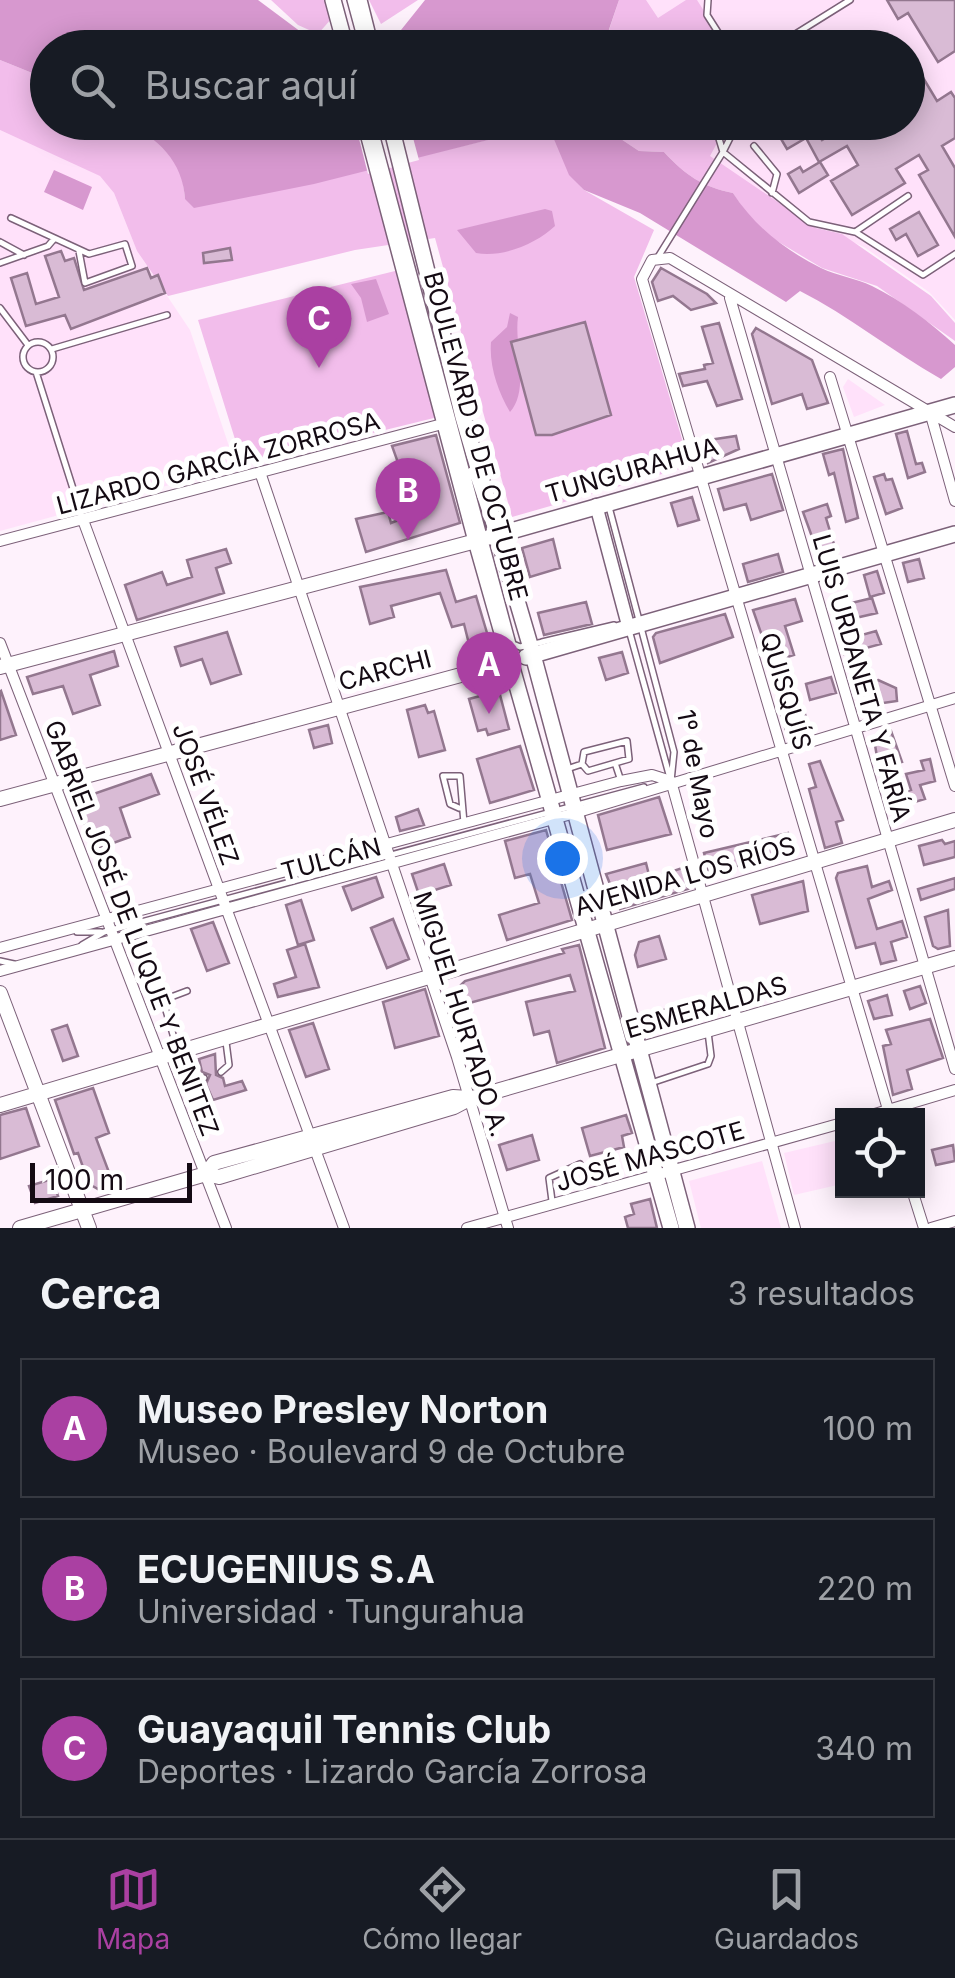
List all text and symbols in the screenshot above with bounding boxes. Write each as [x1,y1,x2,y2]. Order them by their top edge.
search box [30,30,925,140]
icon: search [65,58,120,113]
text: Buscar aquí [145,62,357,108]
street label: BOULEVARD 9 DE OCTUBRE [418,268,534,604]
pin: C [286,286,352,368]
street label: LIZARDO GARCÍA ZORROSA [53,404,383,521]
street label: TUNGURAHUA [542,431,722,509]
pin: B [376,458,440,540]
street label: LUIS URDANETA Y FARÍA [807,531,918,825]
street label: QUISQUÍS [754,628,819,753]
pin: A [456,632,522,714]
street label: CARCHI [335,643,435,697]
street label: 1º de Mayo [671,707,725,841]
street label: GABRIEL JOSÉ DE LUQUE Y BENITEZ [39,716,226,1140]
street label: JOSÉ VÉLEZ [166,719,246,869]
street label: AVENIDA LOS RÍOS [571,829,799,922]
street label: TULCÁN [278,830,384,887]
your location [537,833,588,884]
street label: MIGUEL HURTADO A. [407,888,515,1140]
street label: ESMERALDAS [622,970,790,1044]
map controls [835,1108,925,1198]
button: locate [835,1108,925,1198]
street label: JOSÉ MASCOTE [552,1114,748,1197]
scale bar [30,1158,192,1202]
text: 100 m [45,1163,124,1197]
text: Cerca [40,1268,162,1319]
text: 3 resultados [728,1274,915,1313]
text: Museo Presley Norton [137,1386,549,1432]
text: A [63,1409,86,1448]
text: 100 m [823,1409,913,1448]
text: Museo · Boulevard 9 de Octubre [137,1432,626,1471]
text: ECUGENIUS S.A [137,1546,435,1592]
text: B [64,1569,85,1608]
text: 220 m [817,1569,913,1608]
text: Universidad · Tungurahua [137,1592,525,1631]
text: Guayaquil Tennis Club [137,1706,551,1752]
text: C [63,1729,86,1768]
text: 340 m [815,1729,913,1768]
text: Deportes · Lizardo García Zorrosa [137,1752,648,1791]
tab: Mapa [96,1862,170,1956]
tab: Cómo llegar [362,1862,522,1956]
tab: Guardados [714,1862,859,1956]

